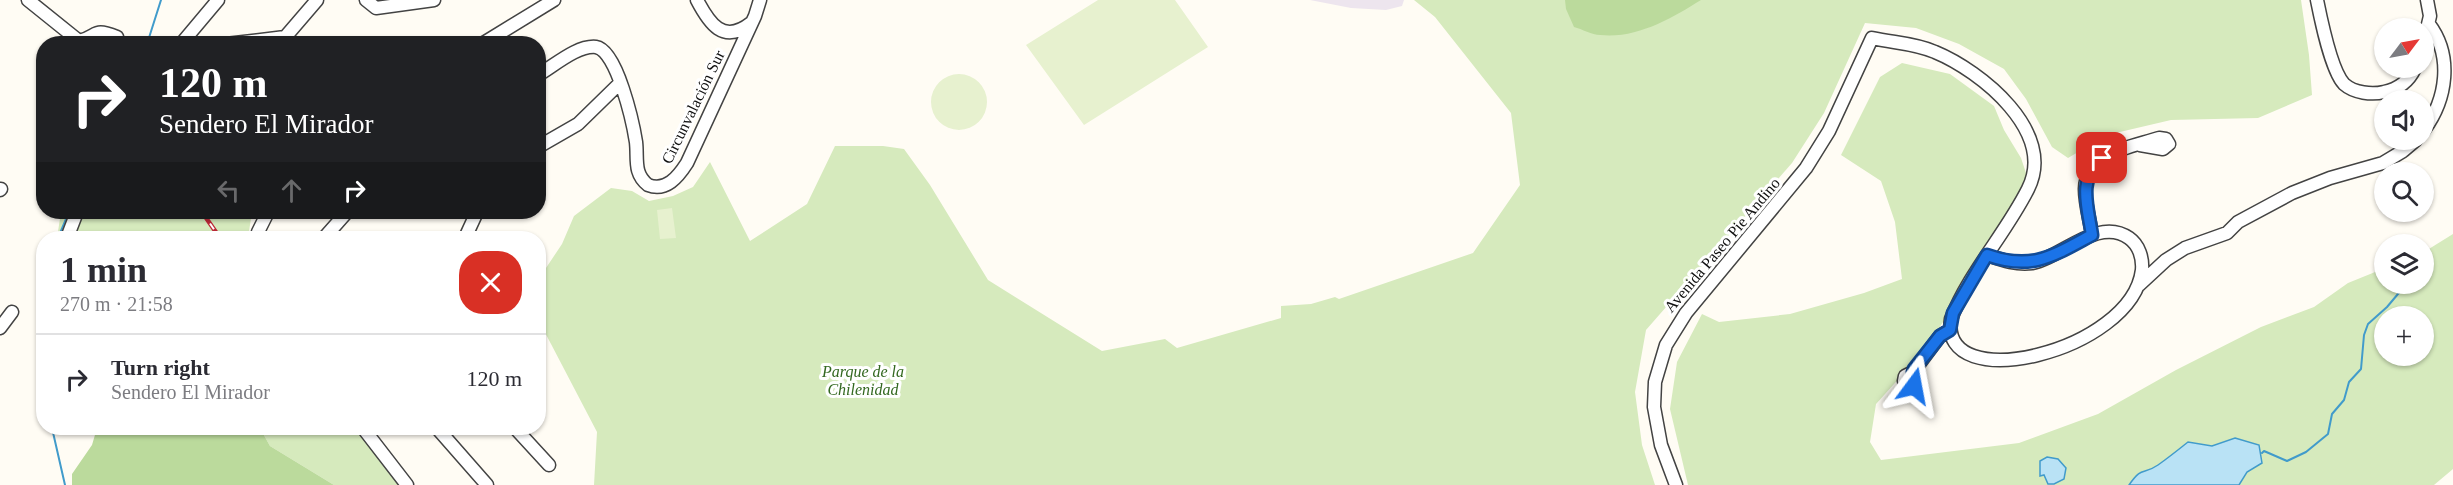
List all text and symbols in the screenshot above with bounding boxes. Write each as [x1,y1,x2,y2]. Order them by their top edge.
north arrow [2374,18,2434,78]
map controls [2374,18,2434,366]
street label: Circunvalación Sur [658,47,728,166]
icon: right [60,60,138,138]
text: 120 m [159,60,268,106]
button: sound [2374,90,2434,150]
text: Sendero El Mirador [159,109,373,139]
pin [2076,132,2127,183]
icon: arrive [2085,141,2118,174]
button: search [2374,162,2434,222]
icon: left [212,174,245,207]
icon: ahead [275,174,308,207]
icon: right [338,174,371,207]
street label: Avenida Paseo Pie Andino [1661,174,1783,316]
button: layers [2374,234,2434,294]
text: 1 min [60,250,147,290]
button: close [459,251,522,314]
text: 270 m · 21:58 [60,293,173,315]
button: + [2374,306,2434,366]
position arrow [1882,354,1946,418]
text: Turn right [111,355,210,380]
icon: right [60,363,93,396]
park label: Parque de la Chilenidad [821,363,904,398]
text: 120 m [466,366,522,391]
text: Sendero El Mirador [111,381,270,403]

